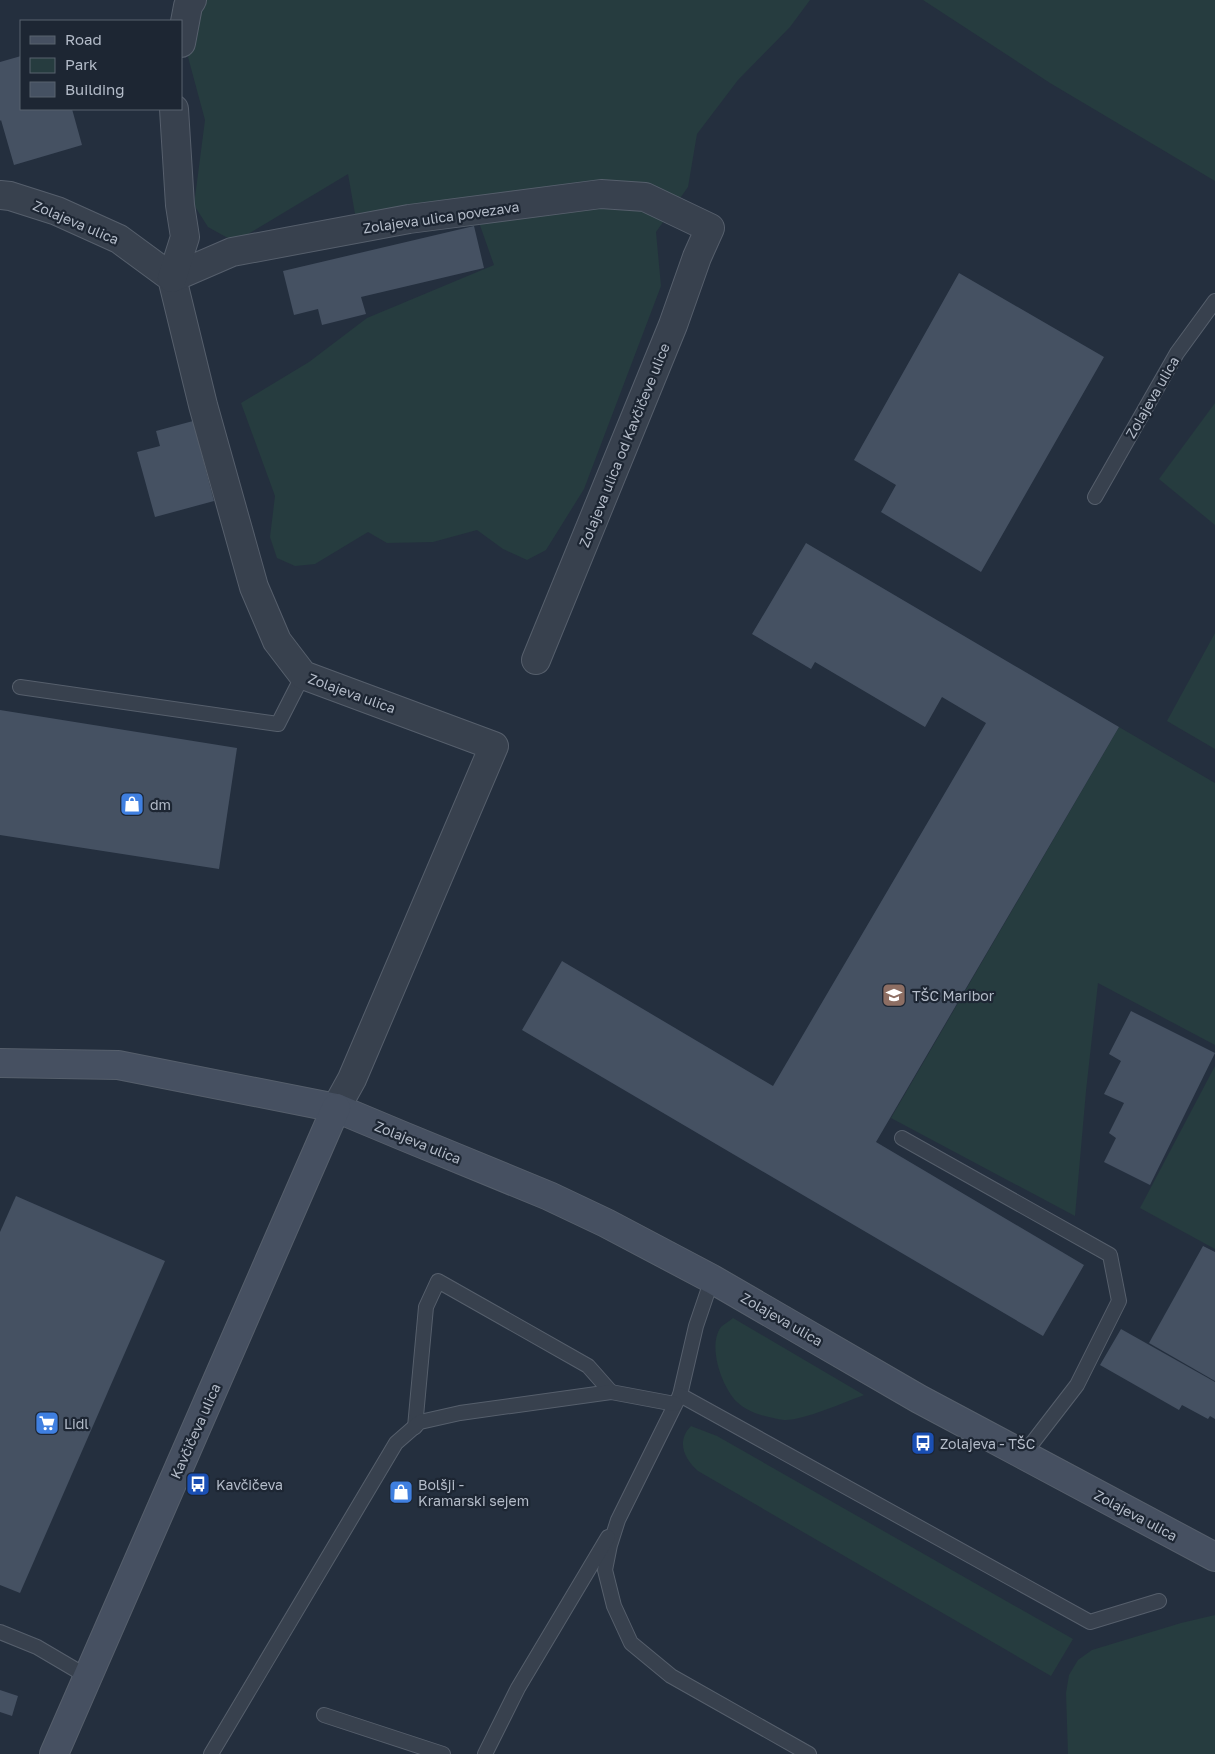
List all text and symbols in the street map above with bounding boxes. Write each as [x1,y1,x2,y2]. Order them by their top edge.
legend [20,20,182,110]
text: Road [65,30,102,48]
text: Park [65,55,98,73]
text: Building [65,80,125,98]
street label: Zolajeva ulica [31,196,121,248]
street label: Zolajeva ulica povezava [362,198,520,236]
street label: Zolajeva ulica od Kavčičeve ulice [575,340,673,550]
street label: Zolajeva ulica [1122,353,1182,441]
street label: Zolajeva ulica [306,669,398,717]
shop icon: dm [119,791,145,817]
place label: dm [150,796,171,813]
school or university icon: TŠC Maribor [881,982,907,1008]
place label: TŠC Maribor [912,987,995,1004]
street label: Zolajeva ulica [372,1117,464,1167]
street label: Zolajeva ulica [738,1289,826,1349]
street label: Kavčičeva ulica [166,1381,224,1481]
supermarket icon: Lidl [34,1410,60,1436]
place label: Lidl [64,1415,89,1432]
bus stop icon: Zolajeva - TŠC [910,1430,936,1456]
place label: Zolajeva - TŠC [940,1435,1035,1452]
bus stop icon: Kavčičeva [185,1471,211,1497]
place label: Kavčičeva [216,1476,283,1493]
place label: Bolšji - Kramarski sejem [418,1476,529,1509]
shop icon: Bolšji - Kramarski sejem [388,1479,414,1505]
street label: Zolajeva ulica [1092,1486,1180,1544]

